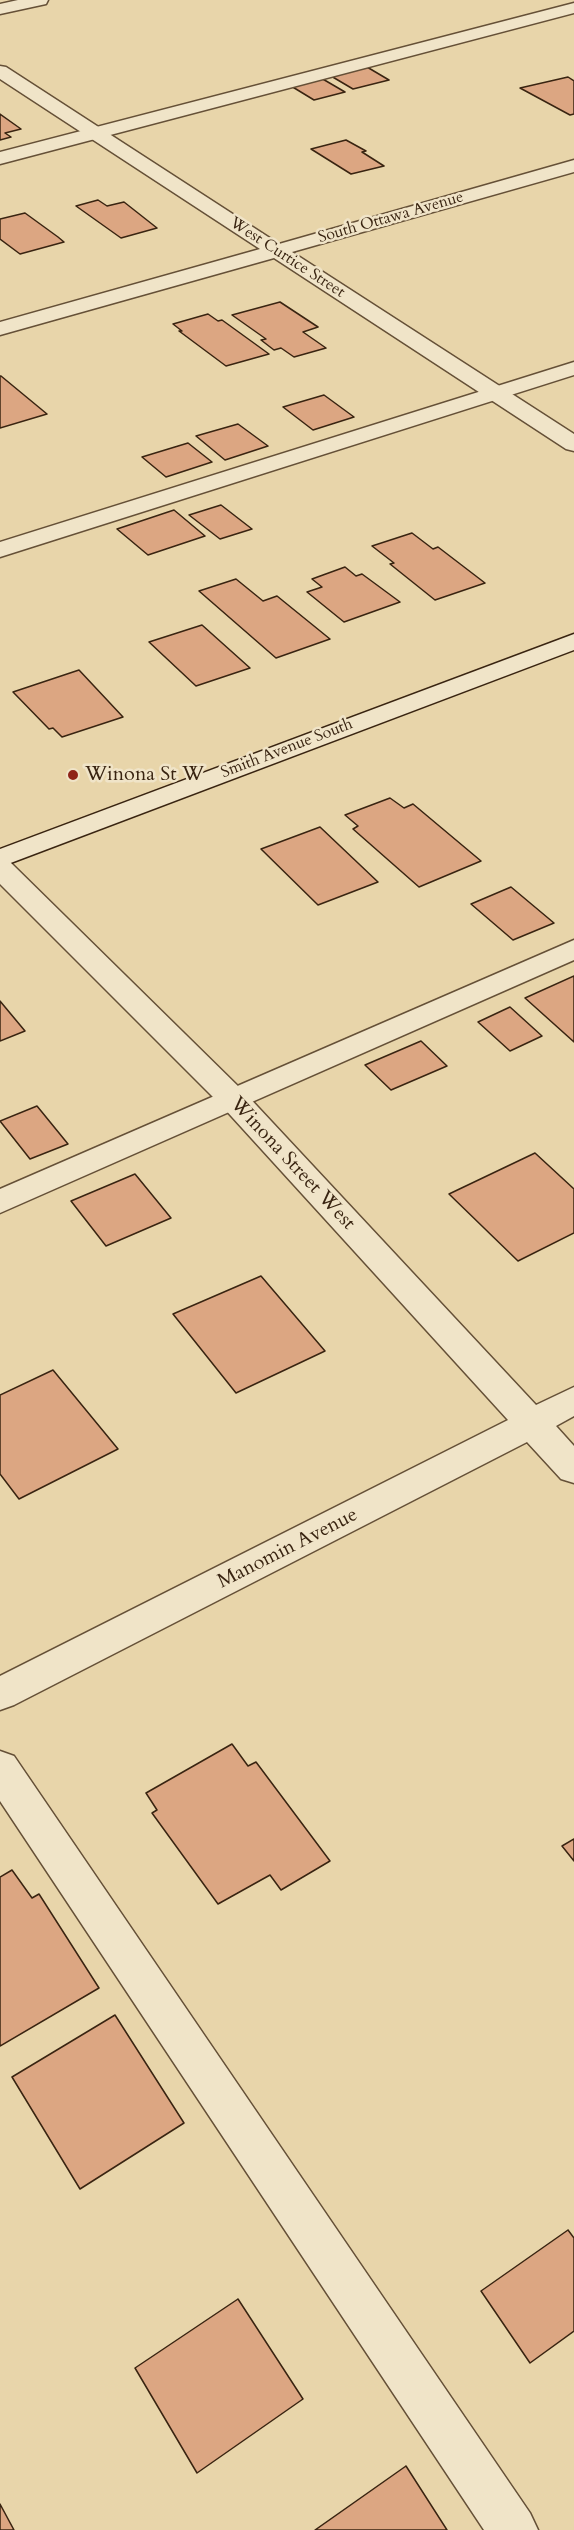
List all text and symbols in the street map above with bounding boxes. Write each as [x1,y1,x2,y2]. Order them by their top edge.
street label: South Ottawa Avenue [316,188,466,248]
street label: West Curtice Street [226,214,348,302]
street label: Smith Avenue South [218,715,356,783]
place label: Winona St W [85,763,204,787]
marker: Winona St W [66,768,80,782]
street label: Winona Street West [224,1093,360,1235]
street label: Manomin Avenue [214,1503,362,1595]

